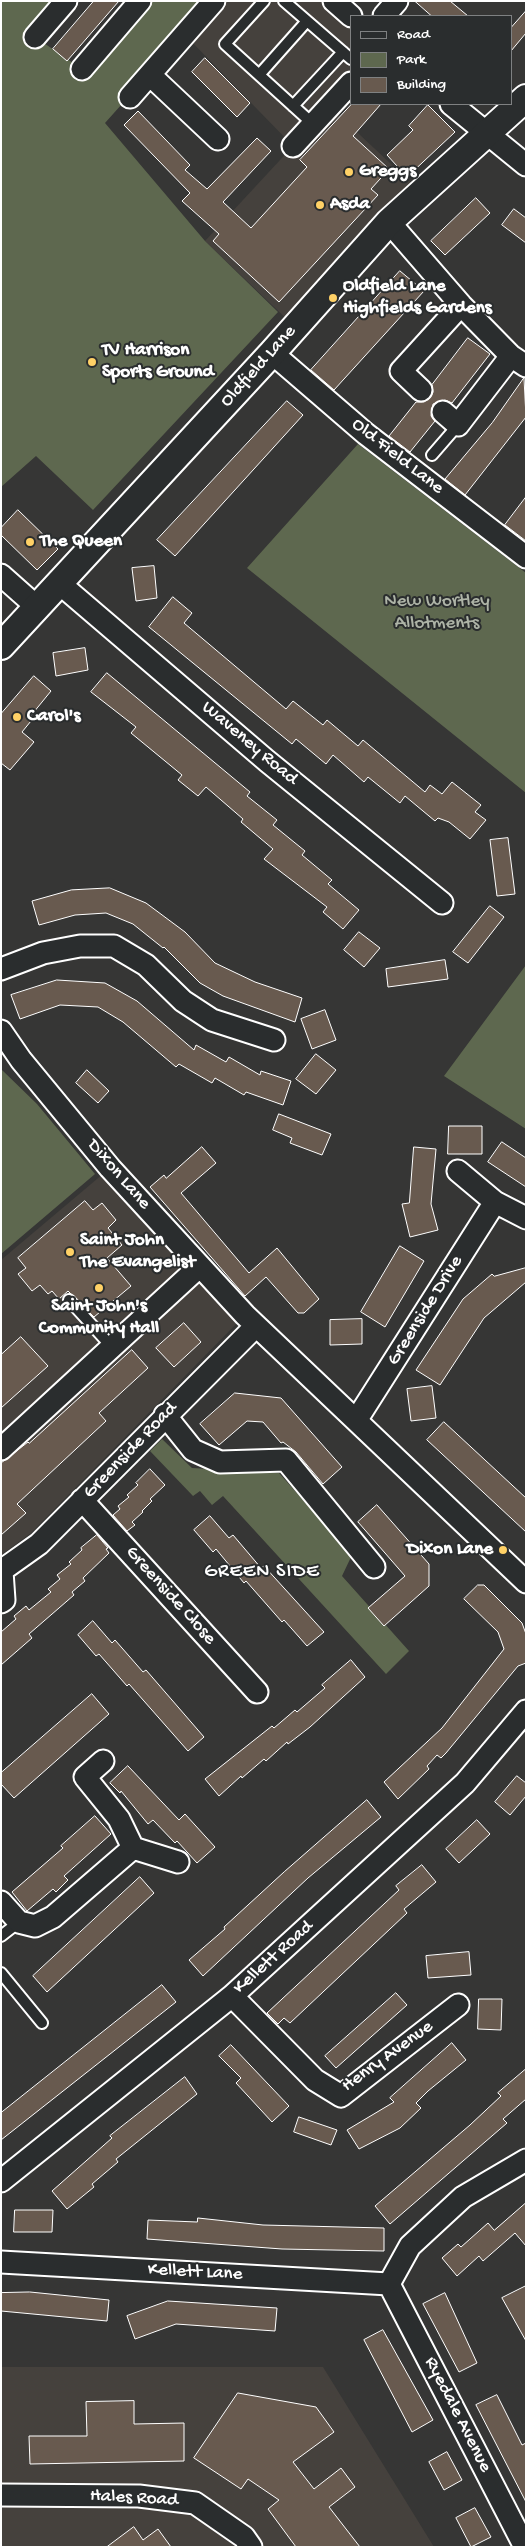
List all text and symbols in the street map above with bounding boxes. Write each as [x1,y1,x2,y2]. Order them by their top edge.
legend [350,15,512,105]
text: Road [397,26,430,44]
text: Park [397,51,426,69]
text: Building [397,76,446,94]
place label: Greggs [359,161,416,183]
marker: Greggs [343,166,355,178]
place label: Asda [330,194,370,216]
marker: Asda [314,199,326,211]
place label: Oldfield Lane Highfields Gardens [343,276,492,320]
marker: Oldfield Lane Highfields Gardens [327,292,339,304]
street label: Oldfield Lane [216,321,302,413]
place label: TV Harrison Sports Ground [102,340,214,384]
marker: TV Harrison Sports Ground [86,356,98,368]
street label: Old Field Lane [346,414,448,500]
place label: The Queen [40,531,122,553]
marker: The Queen [24,536,36,548]
park label: New Wortley Allotments [384,591,490,635]
street label: Waveney Road [196,697,302,791]
place label: Carol's [27,706,80,728]
marker: Carol's [11,711,23,723]
street label: Dixon Lane [81,1135,155,1215]
place label: Saint John The Evangelist [80,1230,195,1274]
marker: Saint John The Evangelist [64,1246,76,1258]
street label: Greenside Drive [383,1252,469,1370]
marker: Saint John's Community Hall [93,1282,105,1294]
place label: Saint John's Community Hall [39,1296,159,1340]
street label: Greenside Road [79,1398,183,1504]
place label: Dixon Lane [407,1539,493,1561]
street label: Greenside Close [120,1542,220,1650]
marker: Dixon Lane [497,1544,509,1556]
district label: GREEN SIDE [203,1561,321,1585]
street label: Kellett Road [229,1916,319,2000]
street label: Henry Avenue [338,2016,438,2098]
street label: Kellett Lane [147,2259,243,2287]
street label: Ryedale Avenue [418,2354,496,2476]
street label: Hales Road [89,2485,179,2513]

